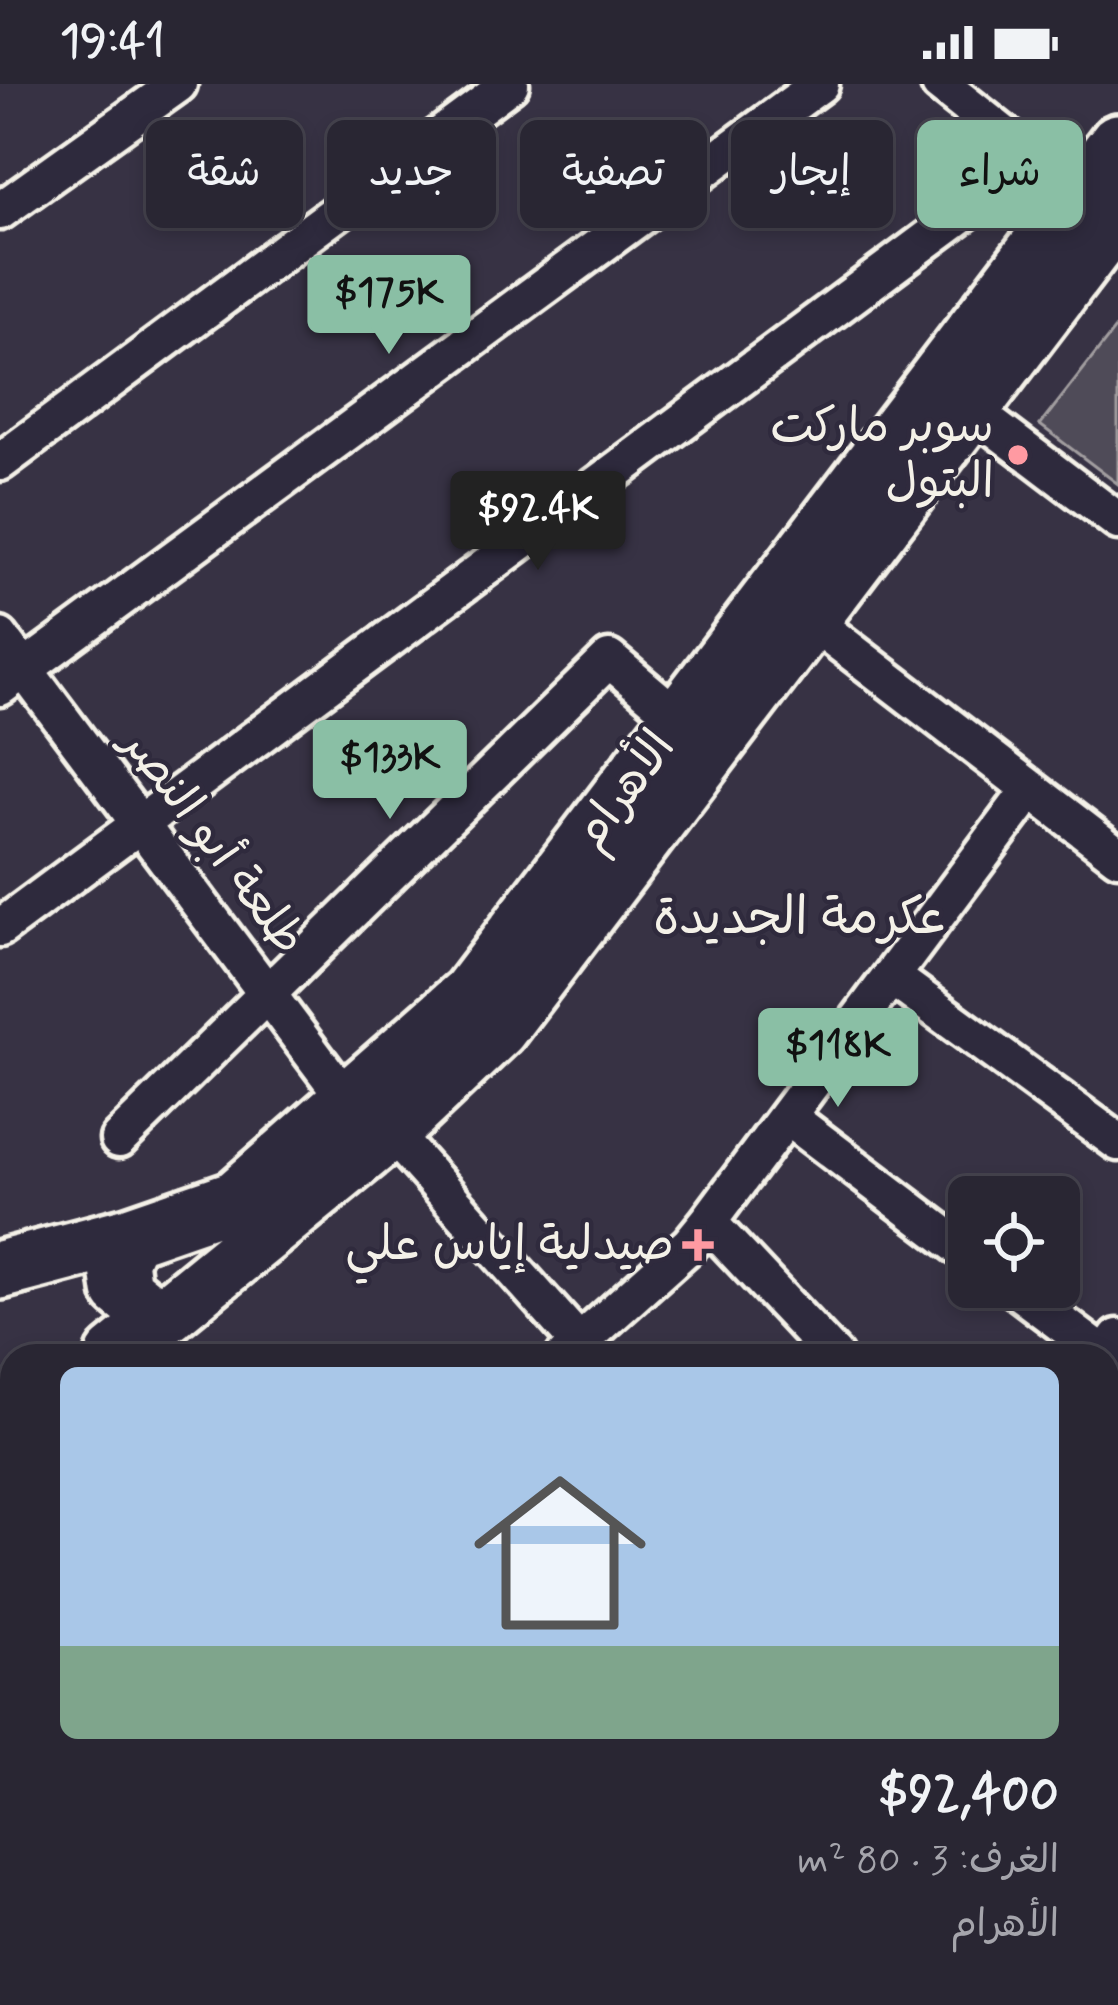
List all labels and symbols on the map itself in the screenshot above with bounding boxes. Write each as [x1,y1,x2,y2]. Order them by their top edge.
pin: $175K [305,255,473,357]
place label: سوبر ماركت البتول [770,396,994,514]
marker: سوبر ماركت البتول [1005,442,1031,468]
pin: $92.4K [440,471,636,573]
street label: طلعة أبو النصر [104,712,319,969]
street label: الأهرام [558,717,692,865]
pin: $133K [306,720,474,822]
district label: عكرمة الجديدة [653,886,949,952]
pin: $118K [754,1008,922,1110]
place label: صيدلية إياس علي [345,1214,674,1284]
marker: صيدلية إياس علي [685,1232,711,1258]

